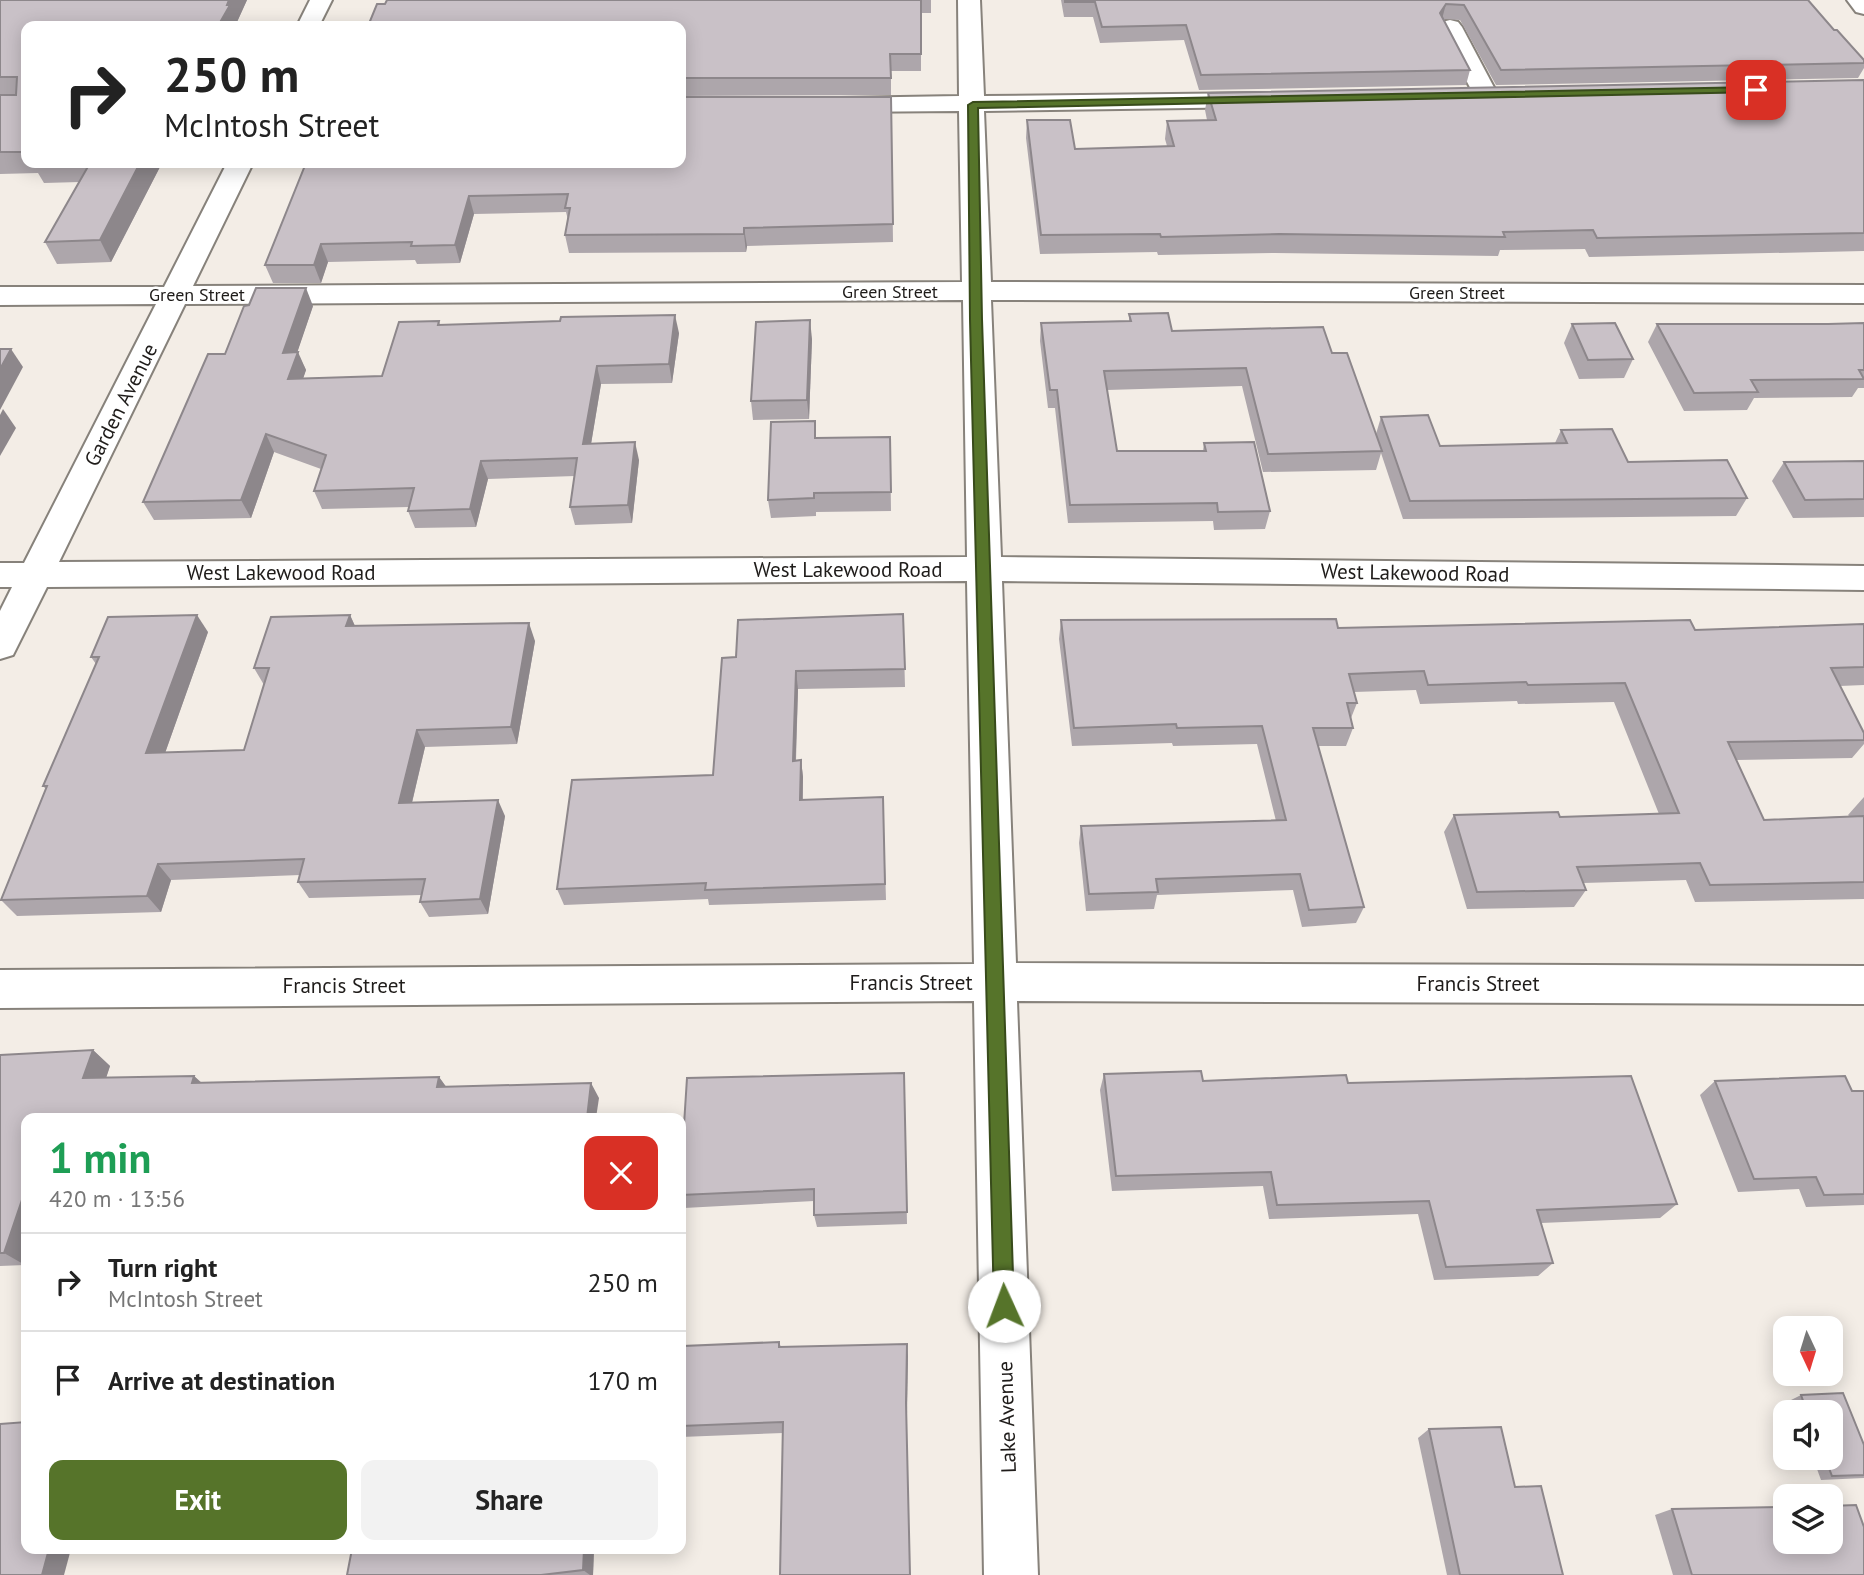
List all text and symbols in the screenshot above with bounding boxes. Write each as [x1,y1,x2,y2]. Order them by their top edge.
text: 250 m [164,42,299,106]
icon: right [49,49,140,140]
pin [1726,60,1786,120]
icon: arrive [1737,71,1775,109]
text: McIntosh Street [164,104,379,146]
street label: Green Street [842,280,938,303]
street label: Green Street [1409,281,1505,304]
street label: Green Street [149,283,245,306]
street label: Garden Avenue [78,339,163,471]
street label: West Lakewood Road [754,556,942,583]
street label: West Lakewood Road [1320,557,1510,588]
street label: West Lakewood Road [187,559,375,586]
street label: Francis Street [849,969,973,996]
street label: Francis Street [1416,970,1540,997]
street label: Francis Street [282,972,406,999]
text: 1 min [49,1130,151,1185]
button: close [584,1136,658,1210]
text: 420 m · 13:56 [49,1184,185,1213]
text: Turn right [108,1251,217,1284]
icon: right [49,1263,87,1301]
text: 250 m [587,1266,658,1299]
position arrow [967,1269,1041,1343]
text: McIntosh Street [108,1284,263,1313]
north arrow [1773,1316,1843,1386]
map controls [1773,1316,1843,1554]
icon: arrive [49,1361,87,1399]
street label: Lake Avenue [991,1361,1022,1473]
text: Arrive at destination [108,1364,335,1397]
text: 170 m [587,1364,658,1397]
button: sound [1773,1400,1843,1470]
button: Exit [49,1460,347,1540]
button: Share [361,1460,658,1540]
button: layers [1773,1484,1843,1554]

